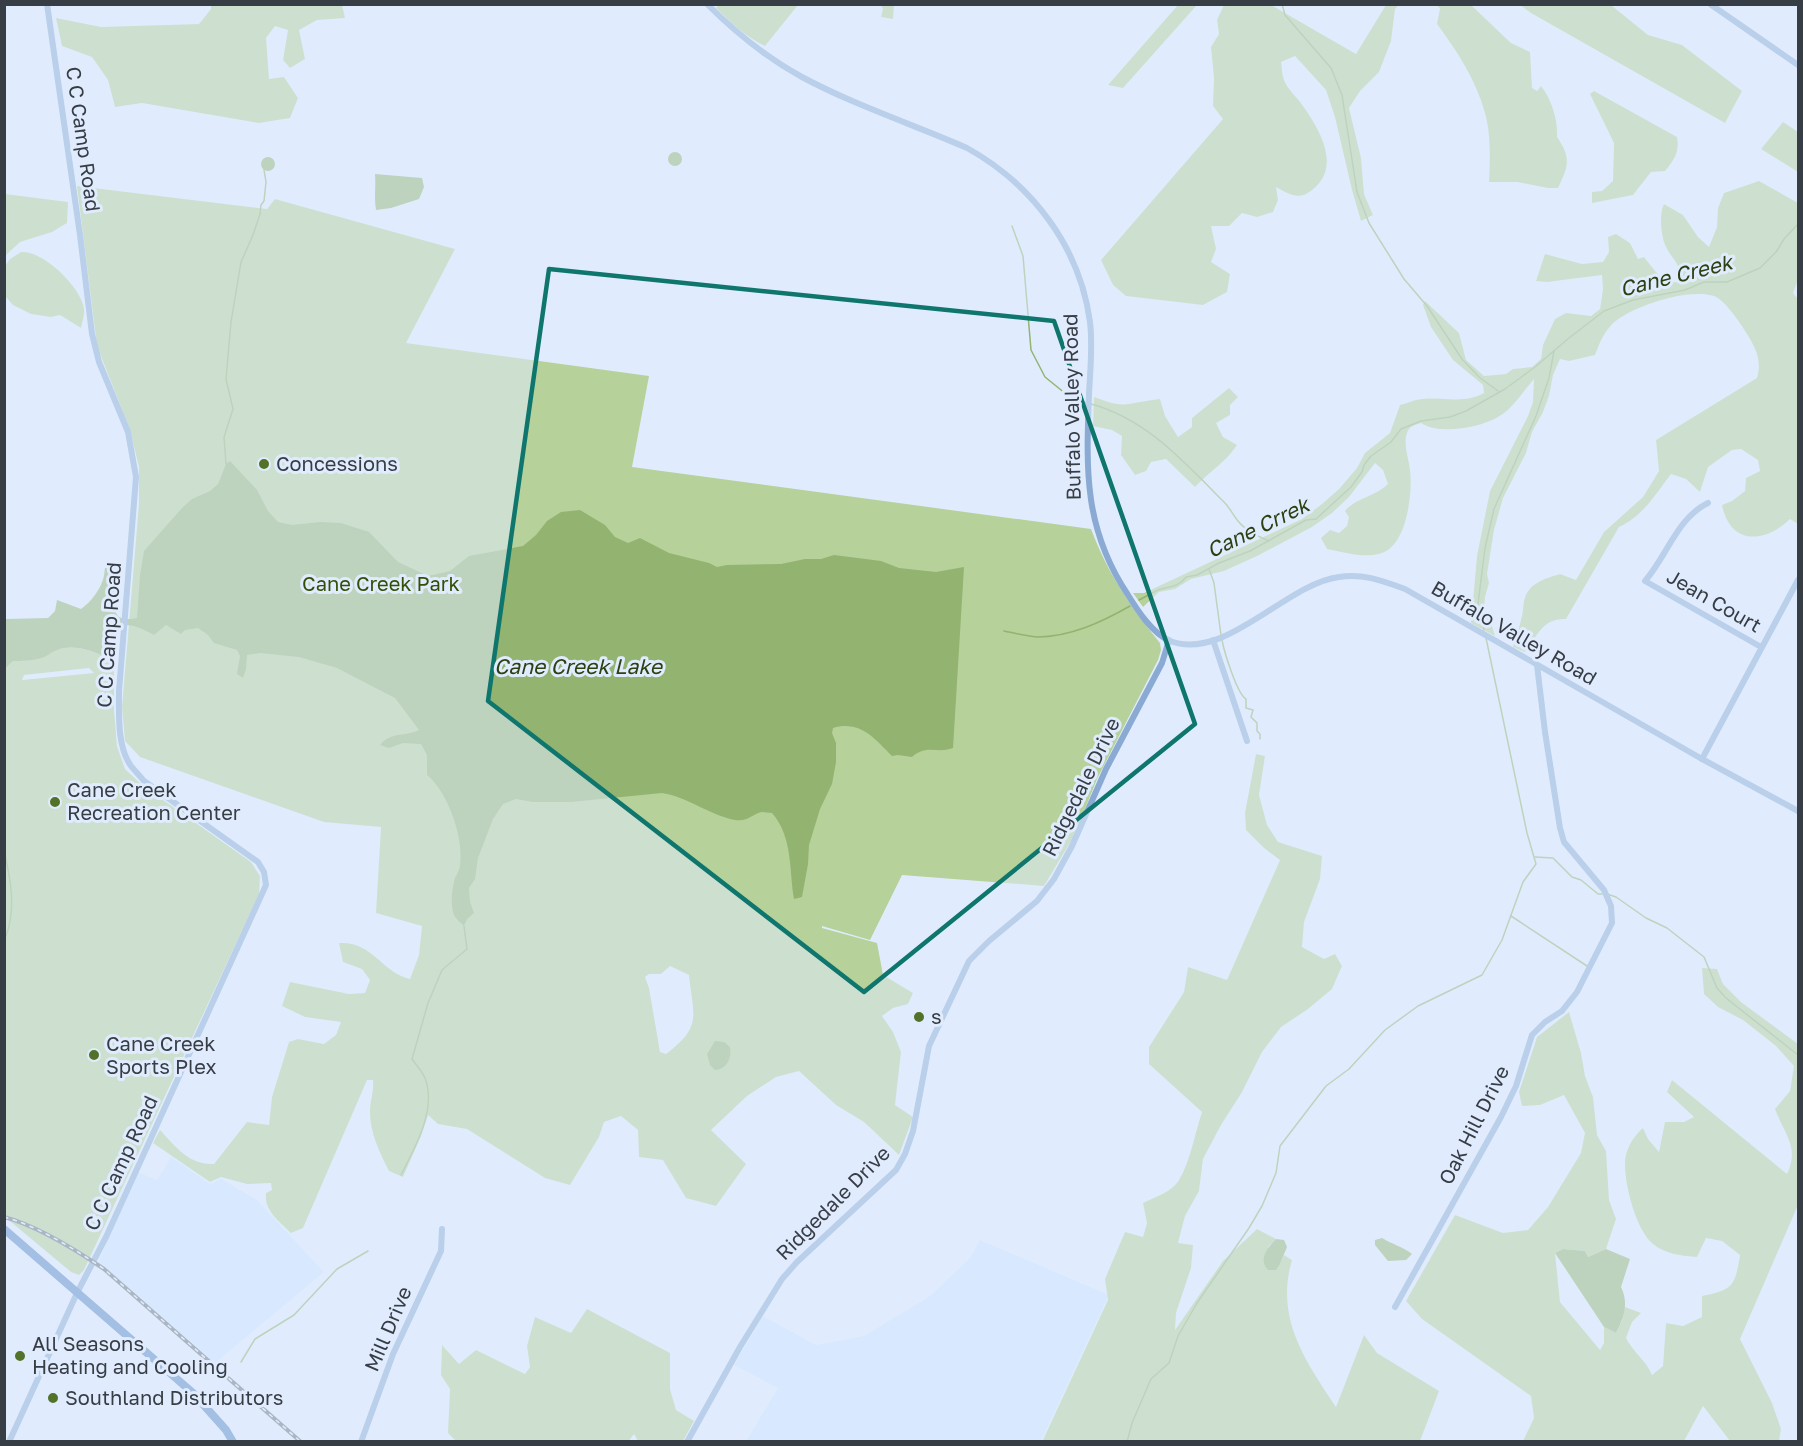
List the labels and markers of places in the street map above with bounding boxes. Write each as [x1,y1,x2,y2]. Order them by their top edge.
place label: Concessions [276,451,398,475]
marker: Concessions [257,457,271,471]
place label: Cane Creek Recreation Center [67,777,241,824]
marker: Cane Creek Recreation Center [48,795,62,809]
place label: s [931,1004,942,1028]
marker: s [912,1010,926,1024]
place label: Cane Creek Sports Plex [106,1031,216,1078]
marker: Cane Creek Sports Plex [87,1048,101,1062]
place label: All Seasons Heating and Cooling [32,1331,228,1378]
marker: All Seasons Heating and Cooling [13,1349,27,1363]
place label: Southland Distributors [65,1385,283,1409]
marker: Southland Distributors [46,1391,60,1405]

